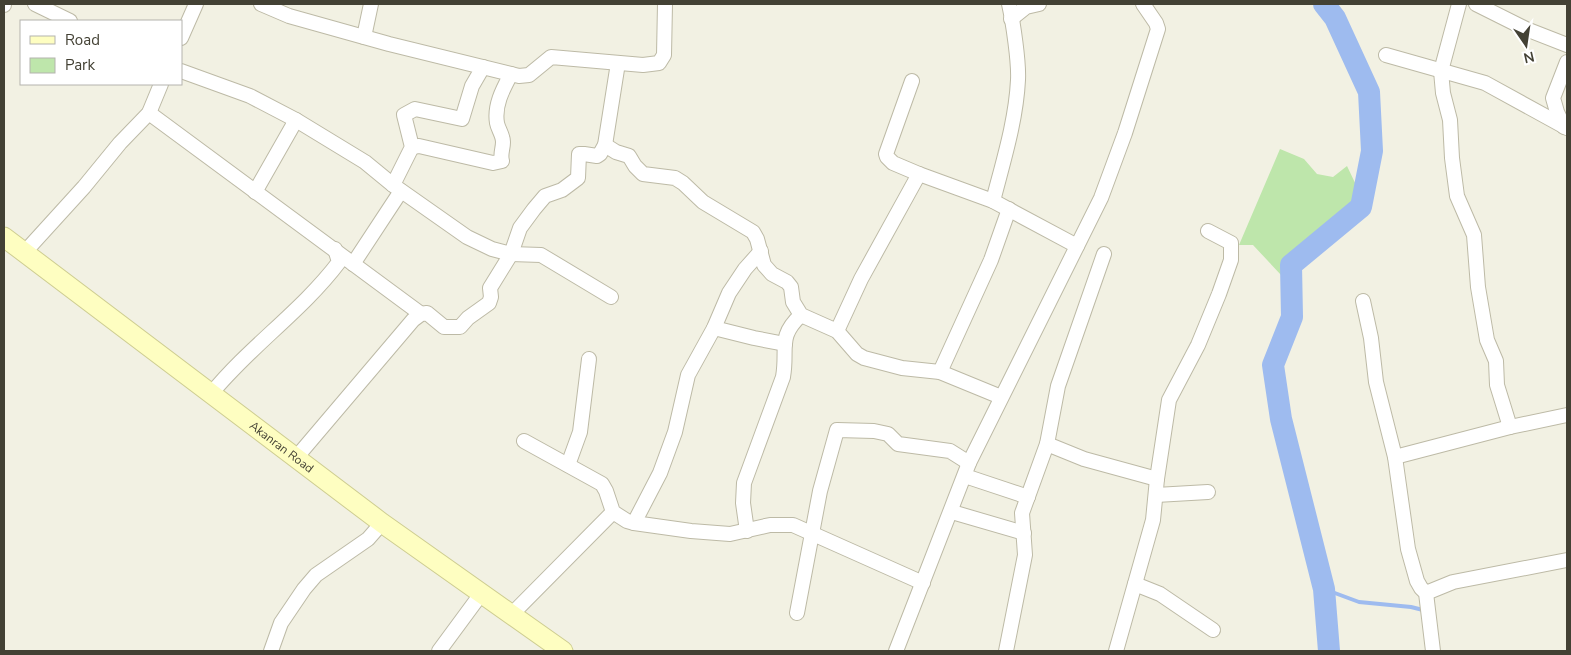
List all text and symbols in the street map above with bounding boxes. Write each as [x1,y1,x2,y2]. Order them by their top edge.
legend [20,20,182,85]
north arrow [1501,20,1551,70]
text: Road [65,30,100,50]
text: N [1522,47,1536,68]
text: Park [65,55,95,75]
street label: Akanran Road [246,418,317,476]

